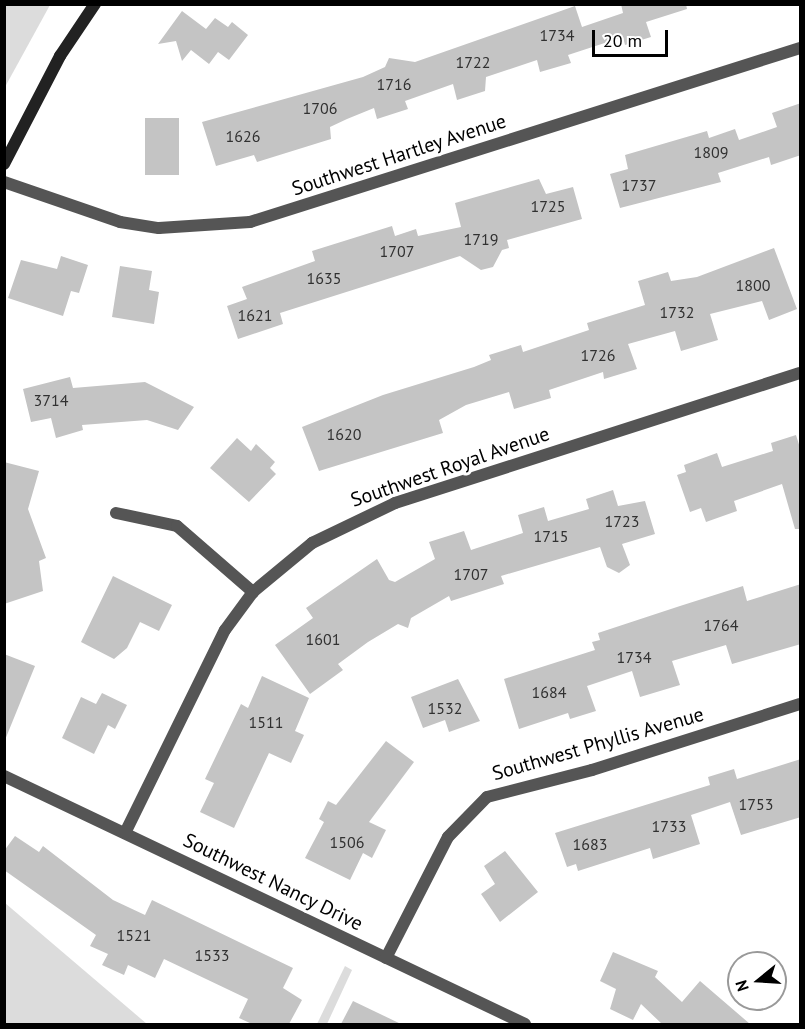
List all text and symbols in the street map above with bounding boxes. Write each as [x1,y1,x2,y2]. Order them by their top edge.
scale bar [595,18,672,56]
house number: 1734 [540,25,574,45]
text: 20 m [603,29,642,52]
house number: 1722 [456,52,490,72]
house number: 1716 [377,74,411,94]
house number: 1706 [303,98,337,118]
street label: Southwest Hartley Avenue [288,109,510,201]
house number: 1626 [226,126,260,146]
house number: 1809 [694,142,728,162]
house number: 1737 [622,175,656,195]
house number: 1725 [531,196,565,216]
house number: 1719 [464,229,498,249]
house number: 1707 [380,241,414,261]
house number: 1635 [307,268,341,288]
house number: 1800 [736,275,770,295]
house number: 1732 [660,302,694,322]
house number: 1621 [238,305,272,325]
house number: 1726 [581,345,615,365]
house number: 3714 [34,390,68,410]
street label: Southwest Royal Avenue [347,422,553,512]
house number: 1620 [327,424,361,444]
house number: 1723 [605,511,639,531]
house number: 1715 [534,526,568,546]
house number: 1707 [454,564,488,584]
house number: 1764 [704,615,738,635]
house number: 1601 [306,629,340,649]
house number: 1734 [617,647,651,667]
house number: 1684 [532,682,566,702]
house number: 1532 [428,698,462,718]
street label: Southwest Phyllis Avenue [489,702,707,786]
house number: 1511 [249,712,283,732]
house number: 1753 [739,794,773,814]
house number: 1733 [652,816,686,836]
street label: Southwest Nancy Drive [179,828,367,936]
house number: 1506 [330,832,364,852]
house number: 1683 [573,834,607,854]
house number: 1521 [117,925,151,945]
house number: 1533 [195,945,229,965]
north arrow [727,951,787,1011]
text: N [731,978,753,994]

